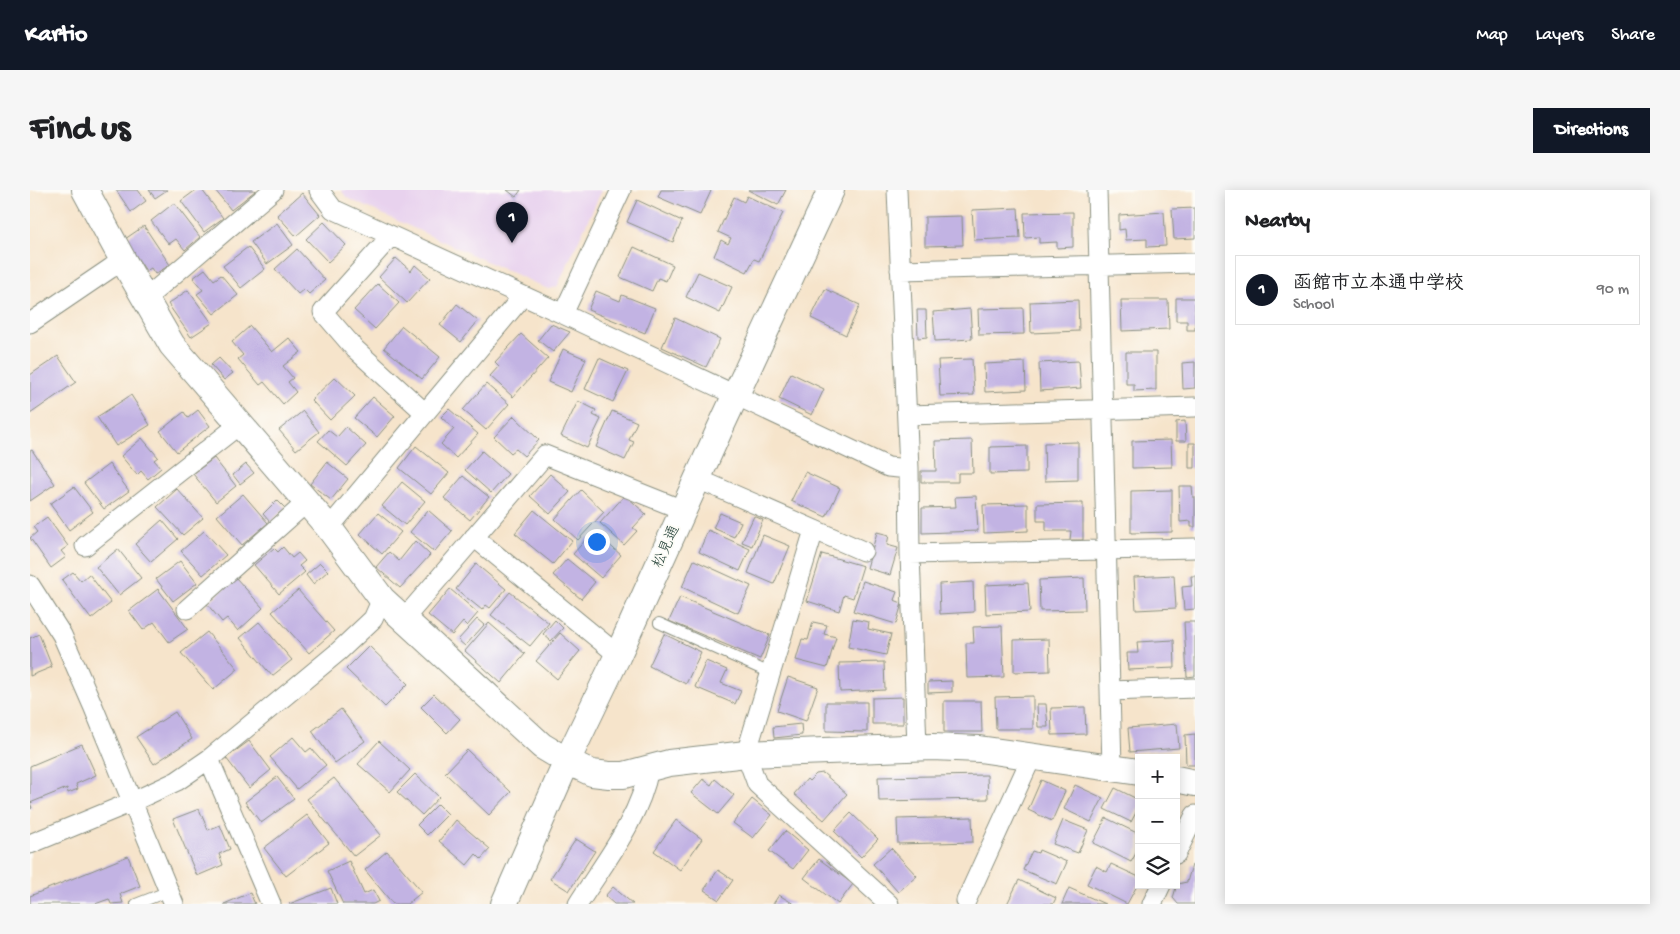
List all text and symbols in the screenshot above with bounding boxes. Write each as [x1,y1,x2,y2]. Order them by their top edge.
text: Kartio [25,21,88,50]
text: Map [1476,25,1508,46]
text: Layers [1536,25,1583,46]
text: Share [1611,25,1655,46]
button: Directions [1533,108,1650,153]
text: Find us [30,110,130,151]
pin: 1 [496,202,528,243]
text: Nearby [1245,210,1310,235]
text: 函館市立本通中学校 [1293,273,1464,296]
text: 1 [1259,281,1265,300]
text: 90 m [1597,281,1629,300]
text: School [1293,296,1335,315]
street label: 松見通 [650,523,684,571]
your location [584,529,610,555]
map controls [1135,754,1180,889]
button: + [1135,754,1180,799]
button: − [1135,799,1180,844]
button: layers [1135,844,1180,889]

